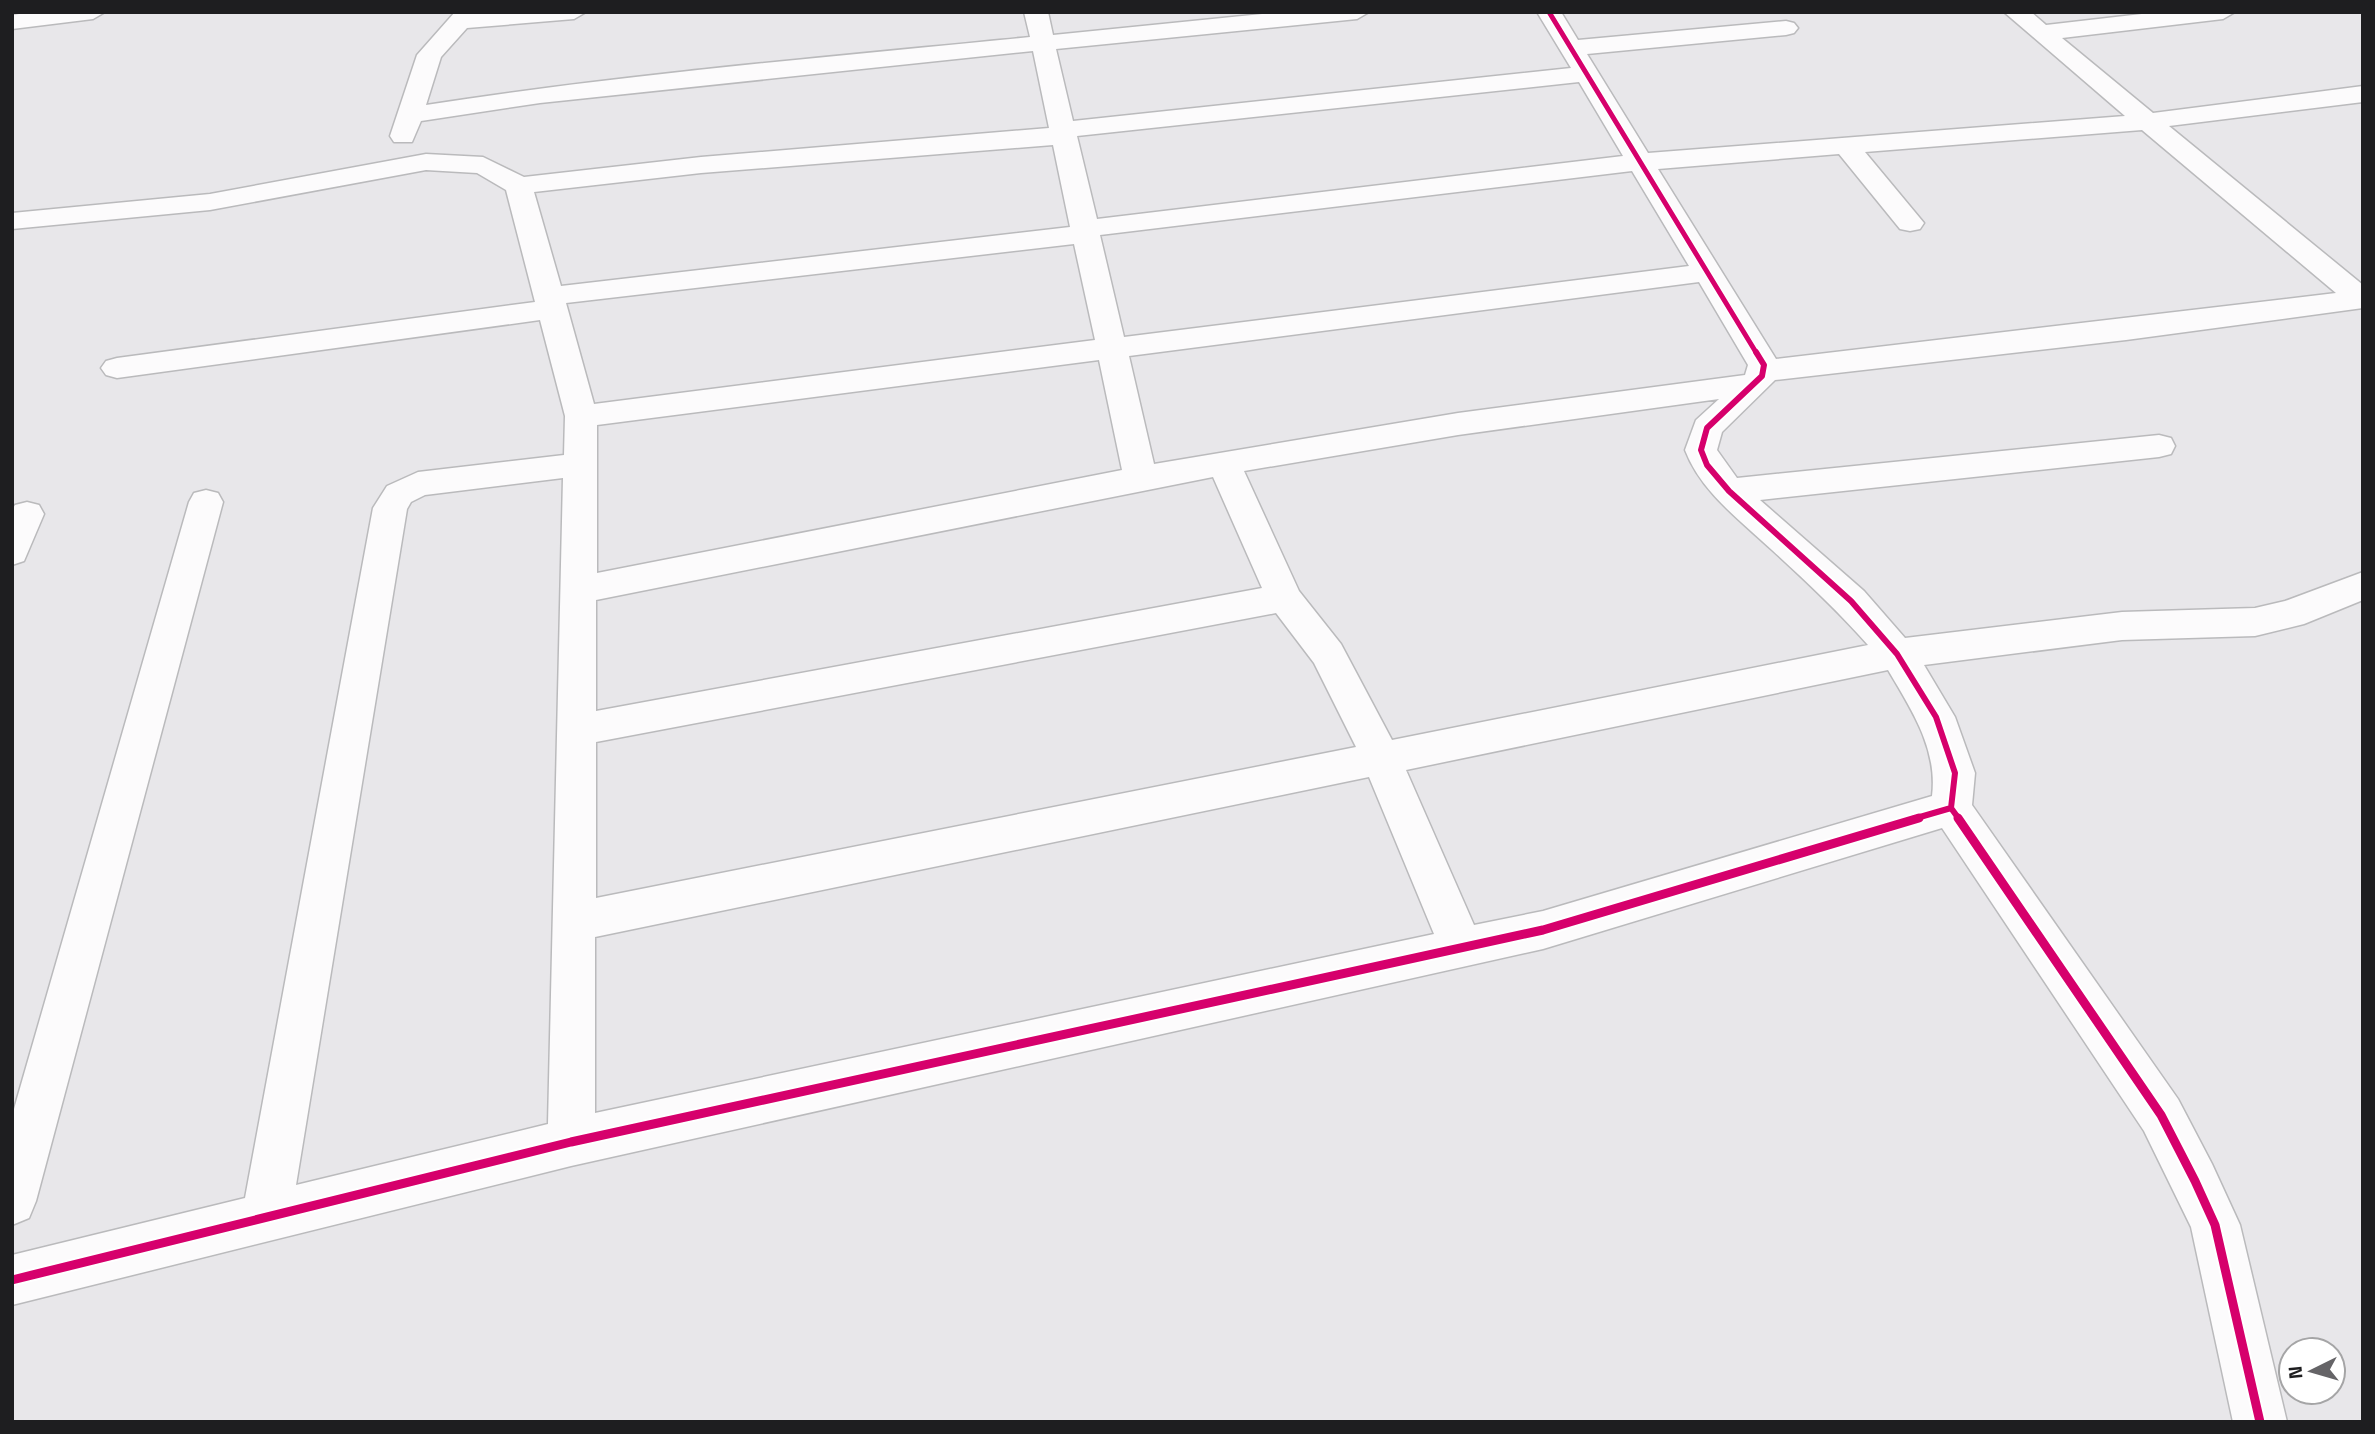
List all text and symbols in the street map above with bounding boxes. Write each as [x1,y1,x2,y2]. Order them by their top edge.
north arrow [2277,1336,2347,1406]
text: N [2280,1365,2310,1380]

